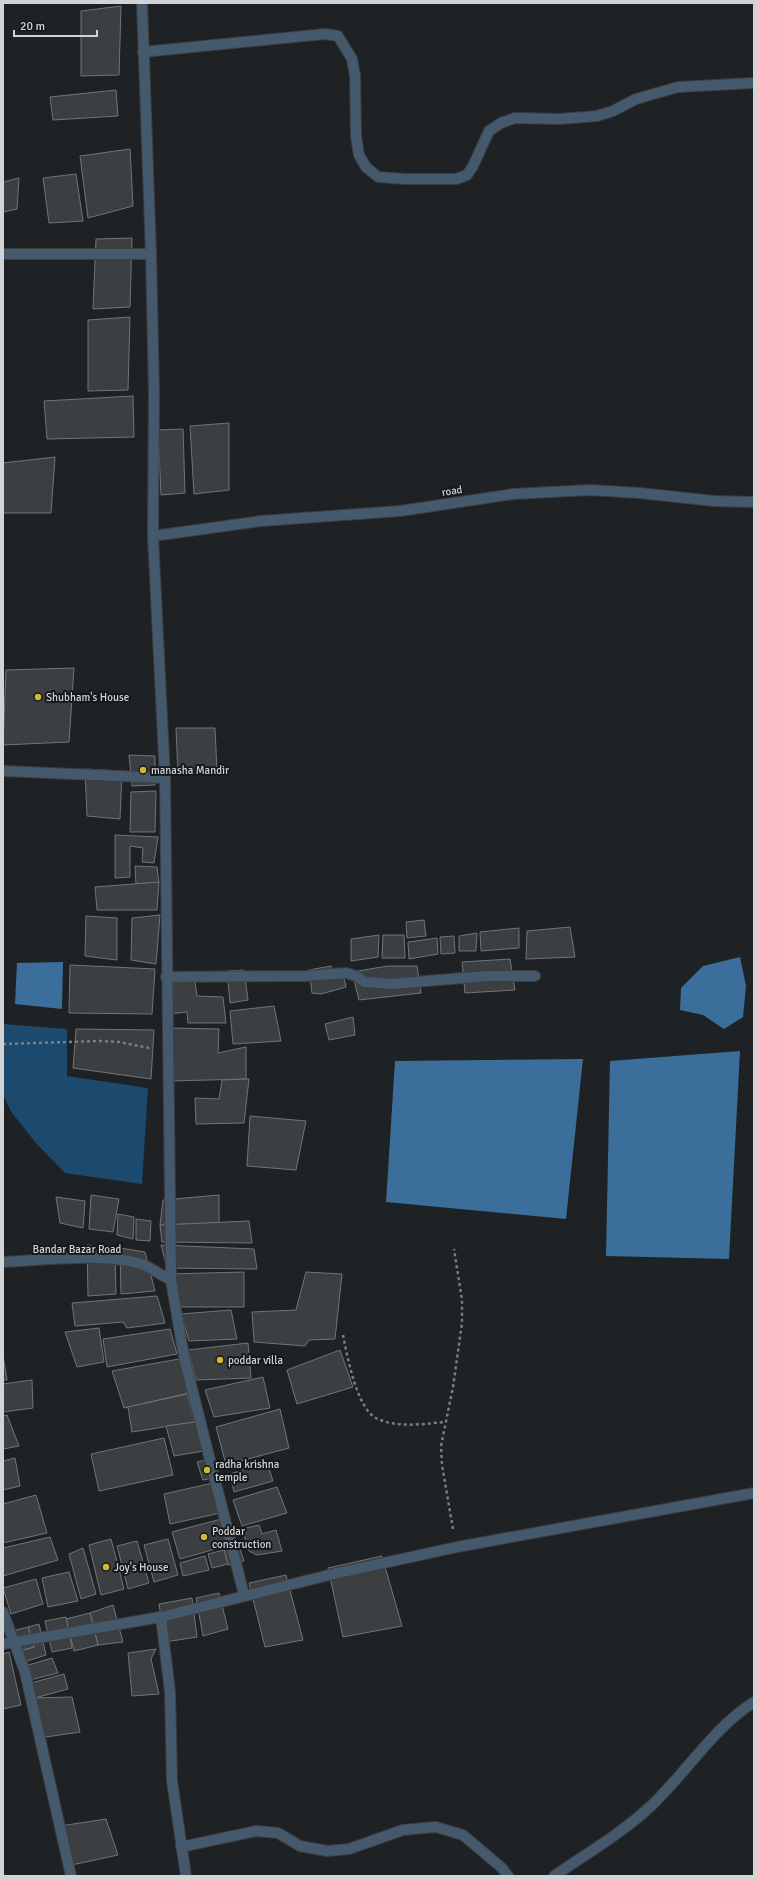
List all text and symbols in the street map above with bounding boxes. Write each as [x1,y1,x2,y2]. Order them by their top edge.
scale bar [14,12,97,38]
text: 20 m [20,19,45,34]
street label: road [441,483,464,499]
place label: Shubham's House [46,691,129,704]
marker: Shubham's House [33,692,43,702]
place label: manasha Mandir [151,764,229,777]
marker: manasha Mandir [138,765,148,775]
street label: Bandar Bazar Road [33,1243,122,1256]
place label: poddar villa [228,1354,283,1367]
marker: poddar villa [215,1355,225,1365]
place label: radha krishna temple [215,1458,280,1484]
marker: radha krishna temple [202,1465,212,1475]
place label: Poddar construction [212,1525,271,1551]
marker: Poddar construction [199,1532,209,1542]
place label: Joy's House [114,1561,169,1574]
marker: Joy's House [101,1562,111,1572]

